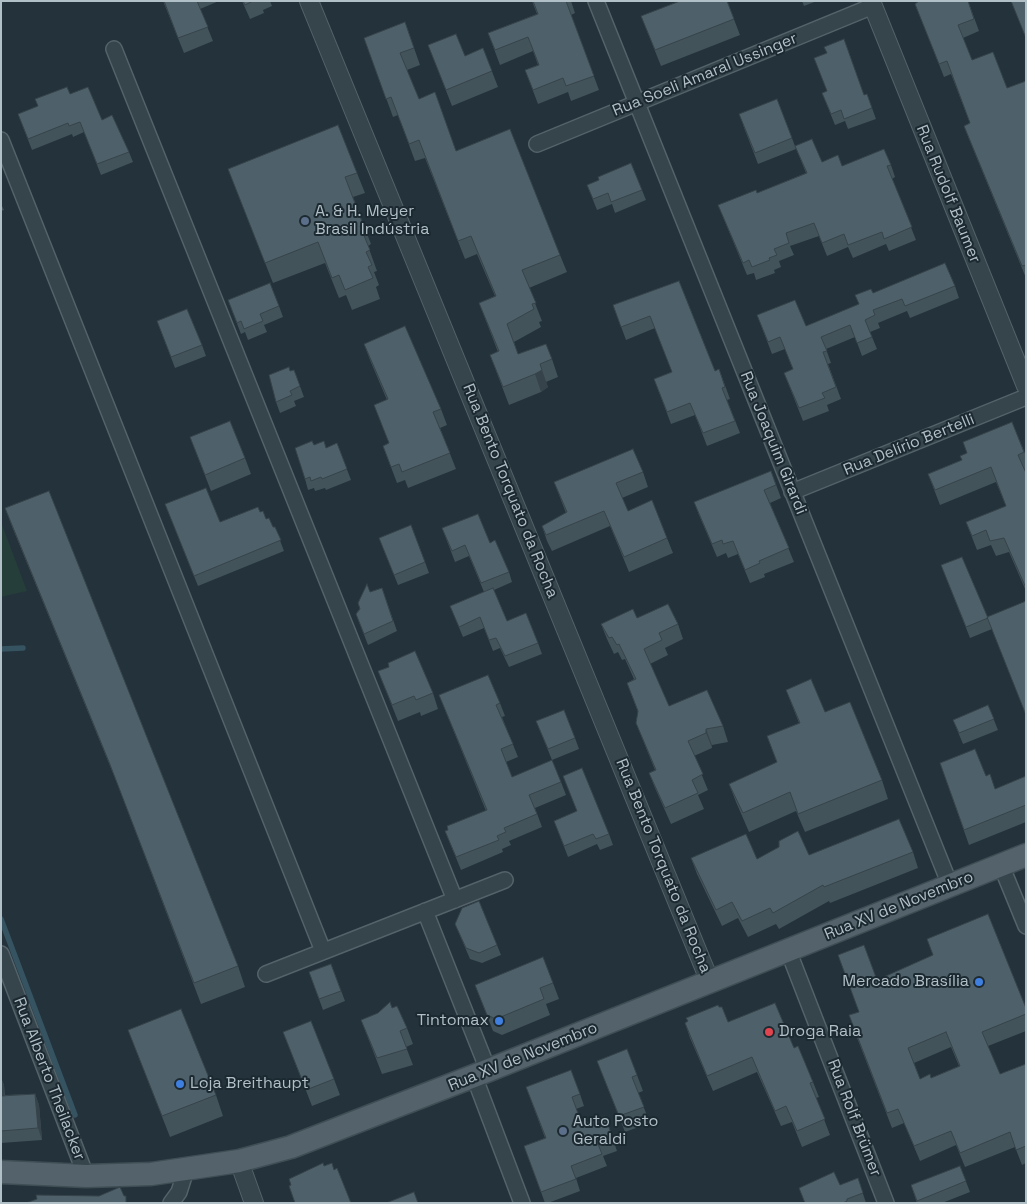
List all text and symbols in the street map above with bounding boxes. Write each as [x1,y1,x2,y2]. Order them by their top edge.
street label: Rua Soeli Amaral Ussinger [610,29,800,121]
street label: Rua Rudolf Baumer [912,122,984,266]
place label: A. & H. Meyer Brasil Indústria [315,202,429,240]
marker: A. & H. Meyer Brasil Indústria [299,215,311,227]
street label: Rua Joaquim Girardi [736,369,810,517]
street label: Rua Bento Torquato da Rocha [458,381,562,601]
street label: Rua Delírio Bertelli [841,410,977,480]
street label: Rua Bento Torquato da Rocha [611,756,715,976]
street label: Rua XV de Novembro [822,867,976,945]
place label: Mercado Brasília [842,972,969,992]
marker: Mercado Brasília [973,976,985,988]
street label: Rua Alberto Theilacker [9,995,89,1163]
place label: Tintomax [417,1011,489,1031]
marker: Tintomax [493,1015,505,1027]
street label: Rua XV de Novembro [446,1018,600,1096]
place label: Droga Raia [779,1022,861,1042]
marker: Droga Raia [763,1026,775,1038]
street label: Rua Rolf Brümer [823,1057,885,1179]
place label: Loja Breithaupt [190,1074,309,1094]
marker: Loja Breithaupt [174,1078,186,1090]
place label: Auto Posto Geraldi [573,1112,658,1150]
marker: Auto Posto Geraldi [557,1125,569,1137]

